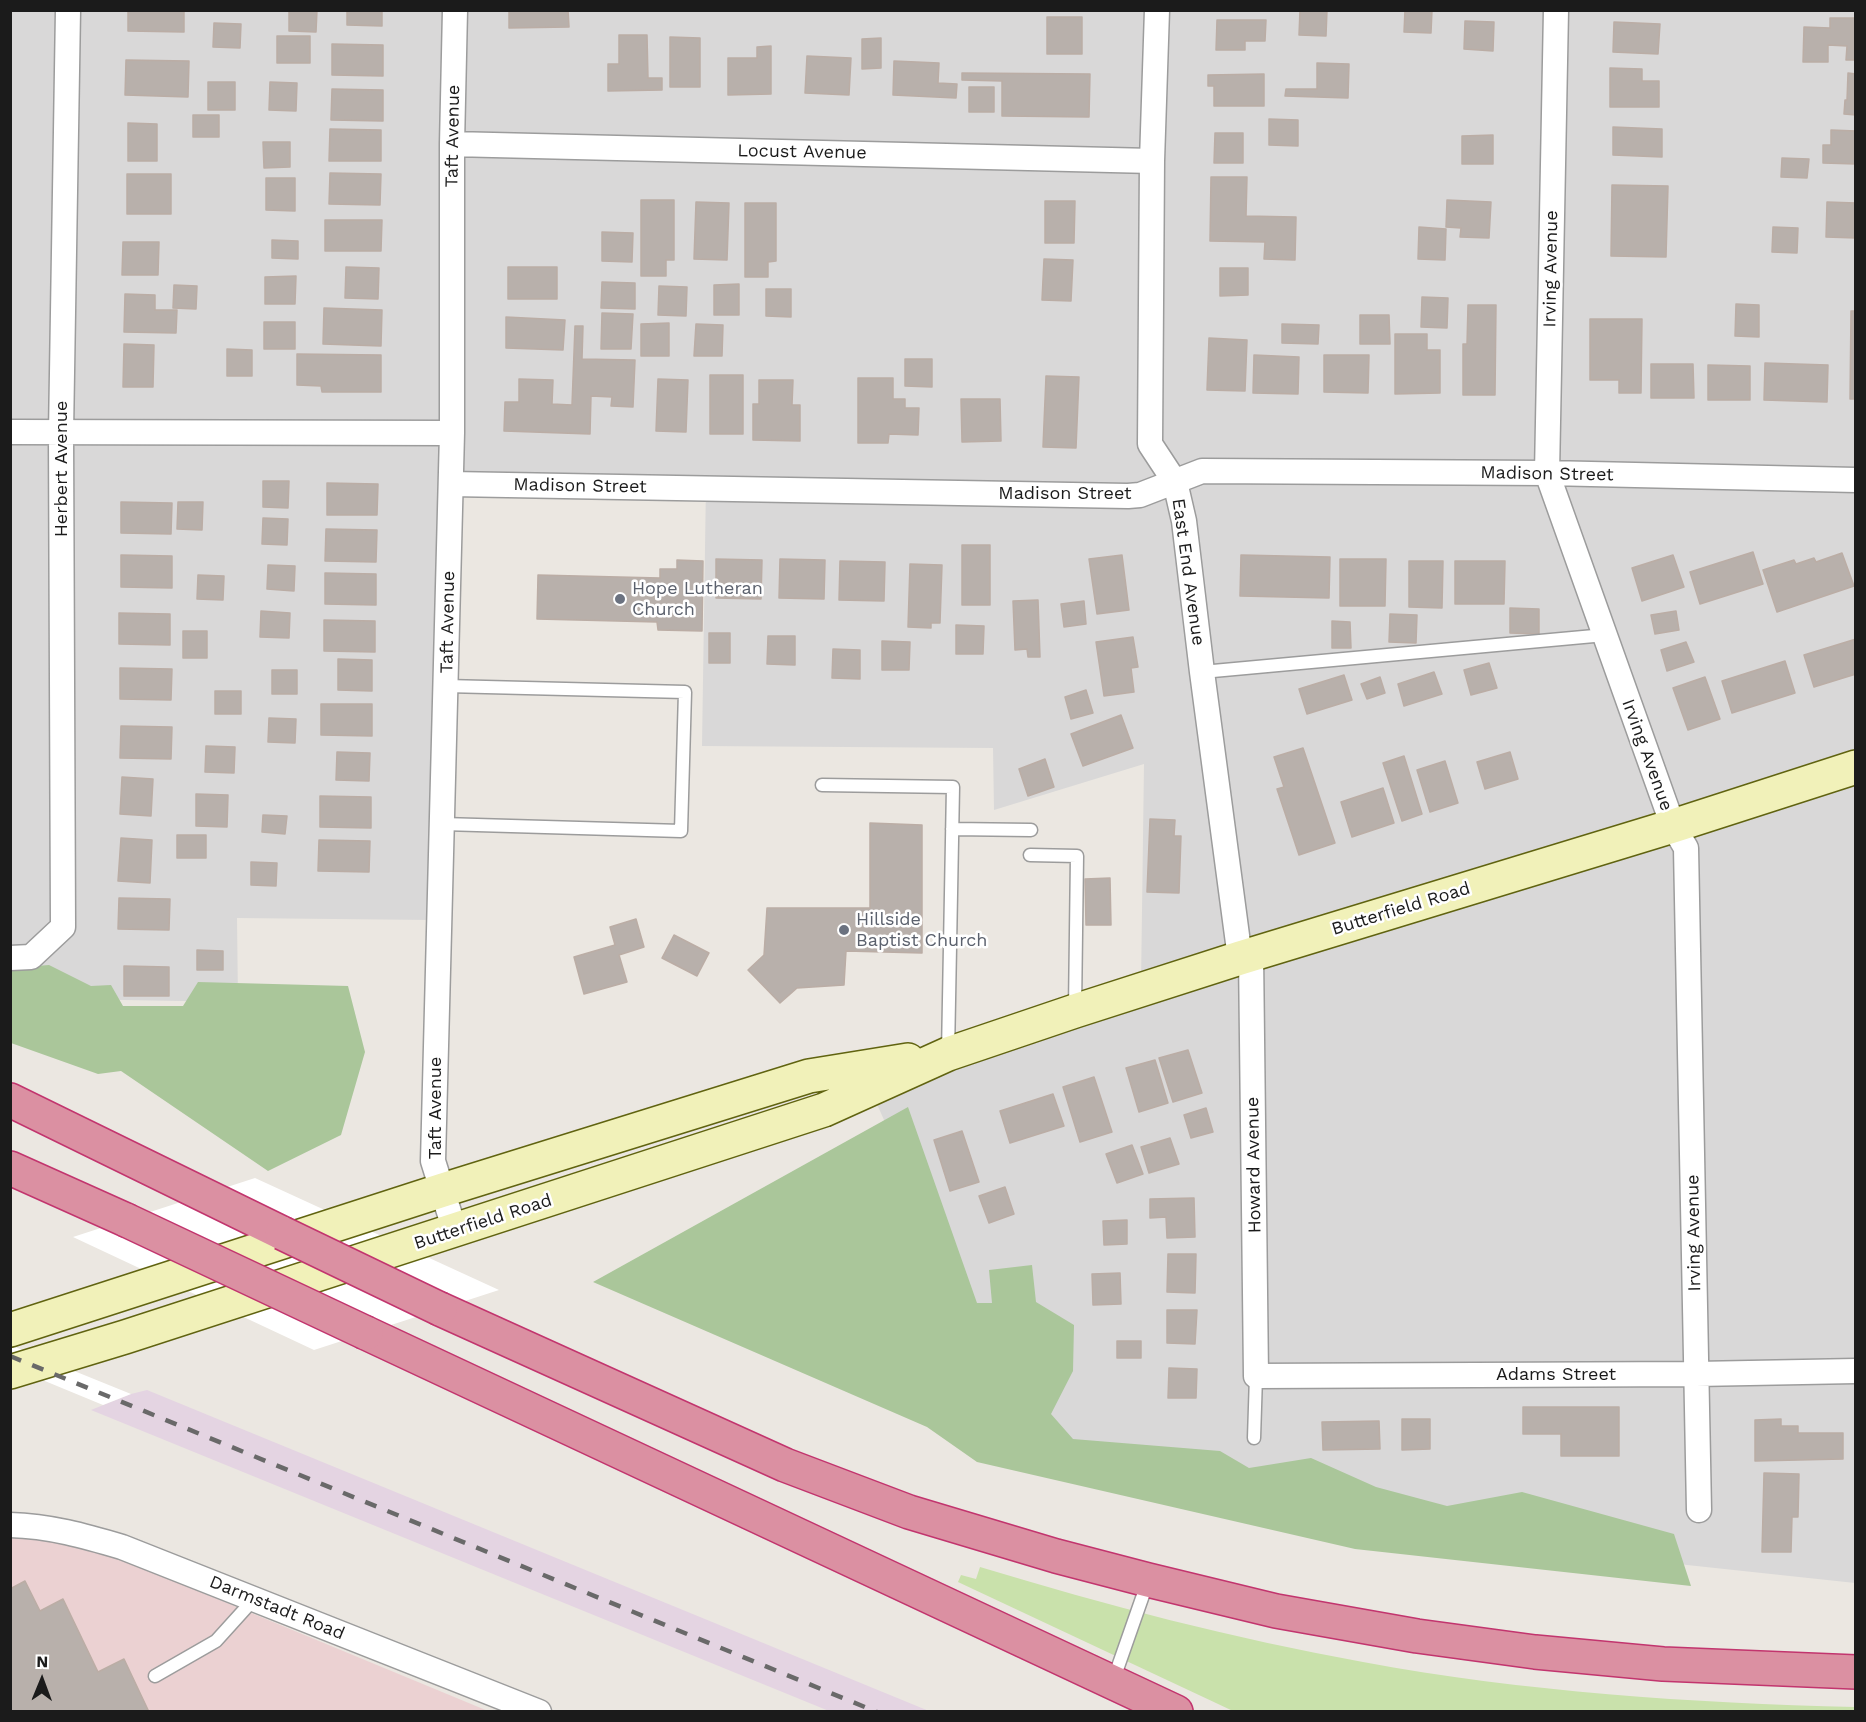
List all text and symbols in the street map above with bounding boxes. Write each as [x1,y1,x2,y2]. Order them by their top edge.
street label: Taft Avenue [441,84,465,188]
street label: Locust Avenue [737,140,867,164]
street label: Irving Avenue [1539,210,1563,328]
street label: Herbert Avenue [51,401,73,537]
street label: Madison Street [1480,462,1614,486]
street label: Madison Street [513,474,647,498]
street label: Madison Street [998,483,1132,505]
street label: East End Avenue [1167,497,1209,647]
street label: Taft Avenue [436,570,460,674]
place label: Hope Lutheran Church [632,578,763,620]
marker: Hope Lutheran Church [613,592,627,606]
street label: Irving Avenue [1617,696,1677,814]
street label: Butterfield Road [1329,878,1473,940]
place label: Hillside Baptist Church [856,909,987,952]
marker: Hillside Baptist Church [837,923,851,937]
street label: Taft Avenue [425,1057,447,1159]
street label: Howard Avenue [1242,1096,1266,1234]
street label: Irving Avenue [1682,1174,1706,1292]
street label: Butterfield Road [411,1190,555,1254]
street label: Adams Street [1496,1364,1616,1386]
street label: Darmstadt Road [206,1571,348,1645]
north arrow [12,1650,72,1710]
text: N [36,1652,48,1671]

